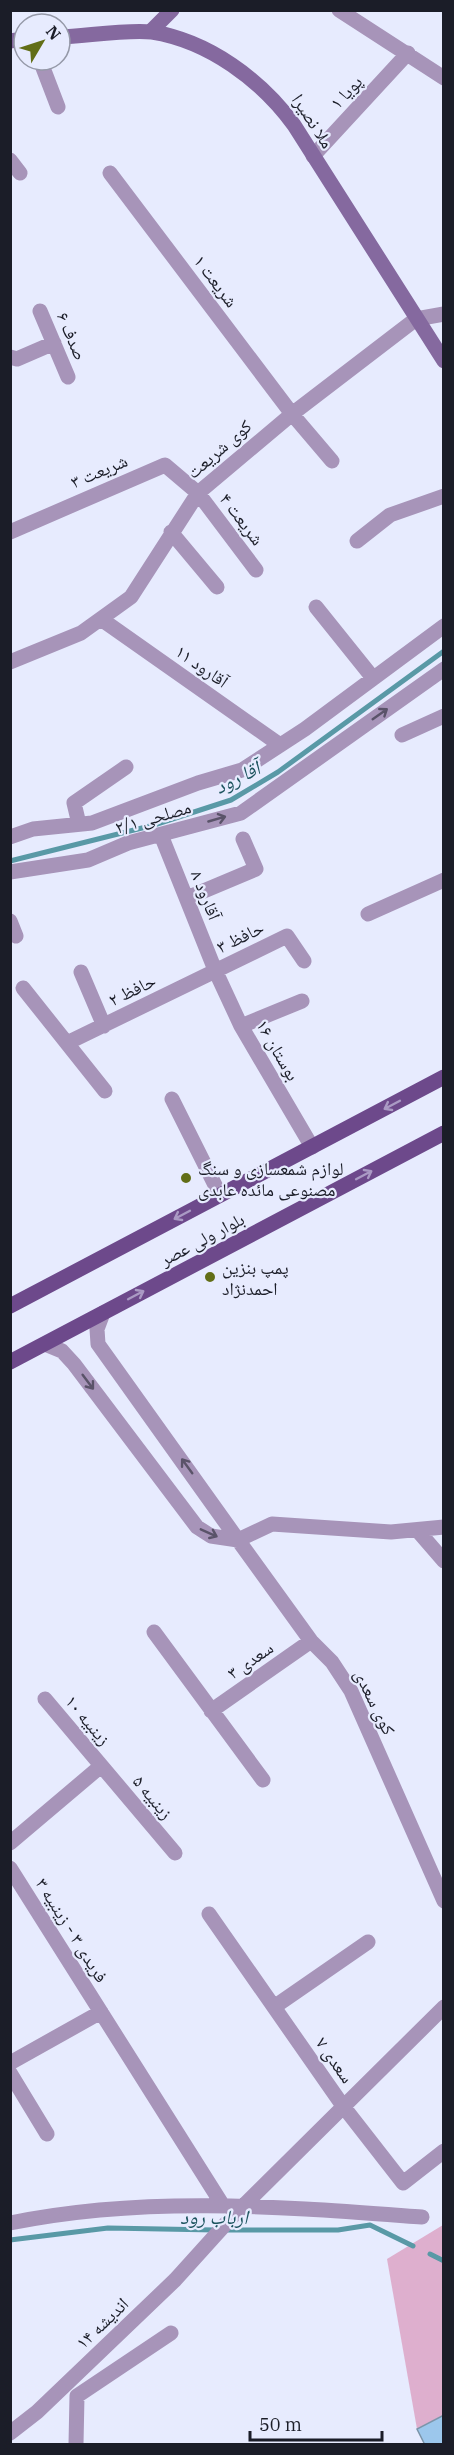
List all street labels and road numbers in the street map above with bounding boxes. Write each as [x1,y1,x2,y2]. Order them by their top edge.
street label: پویا ۱ [325,70,367,114]
street label: ملا نصیرا [287,89,339,153]
street label: شریعت ۱ [189,250,243,312]
street label: صدف ۶ [52,308,92,364]
street label: کوی شریعت [182,414,257,483]
street label: شریعت ۳ [67,449,131,493]
street label: شریعت ۴ [215,488,269,550]
street label: آقارود ۱۱ [171,639,233,693]
street label: مصلحی ۲/۱ [112,795,194,839]
street label: آقارود ۸ [186,867,226,924]
street label: حافظ ۳ [213,916,267,958]
street label: حافظ ۲ [105,969,159,1011]
street label: بوستان ۱۶ [251,1015,305,1085]
street label: بلوار ولی عصر [155,1207,248,1271]
street label: سعدی ۳ [222,1636,278,1684]
street label: کوی سعدی [349,1665,401,1739]
street label: زینبیه ۱۰ [60,1690,116,1750]
street label: زینبیه ۵ [128,1770,178,1824]
street label: فریدی ۳ - زینبیه ۳ [31,1873,113,1987]
street label: سعدی ۷ [311,2032,359,2088]
street label: اندیشه ۱۴ [71,2292,133,2354]

